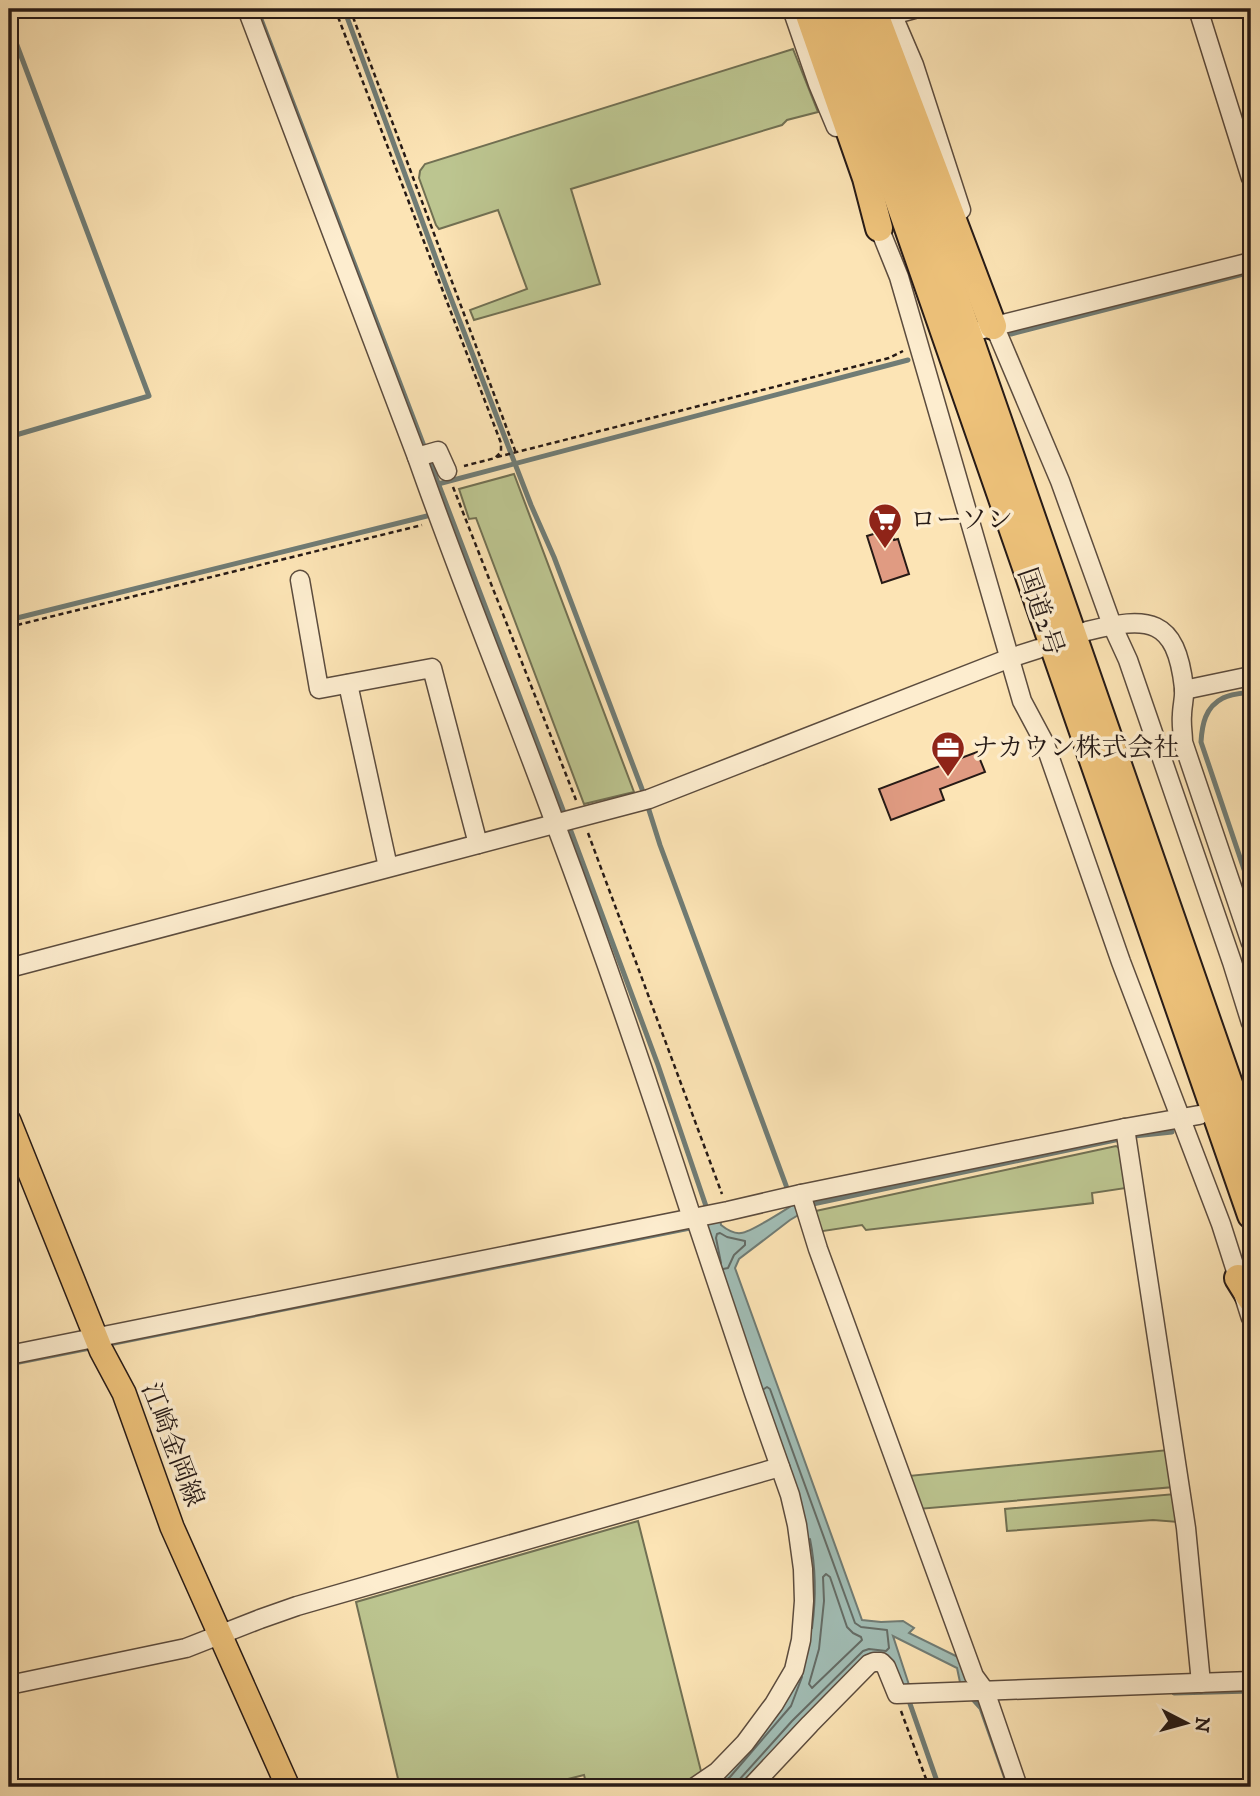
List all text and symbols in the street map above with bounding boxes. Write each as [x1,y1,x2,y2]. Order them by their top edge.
supermarket icon: ローソン [866,501,904,550]
place label: ローソン [910,504,1013,537]
street label: 国道2号 [1010,564,1070,660]
office icon: ナカウン株式会社 [929,729,967,778]
place label: ナカウン株式会社 [972,732,1179,765]
street label: 江崎金岡線 [133,1378,211,1512]
north arrow [1152,1688,1222,1758]
text: N [1189,1716,1214,1734]

